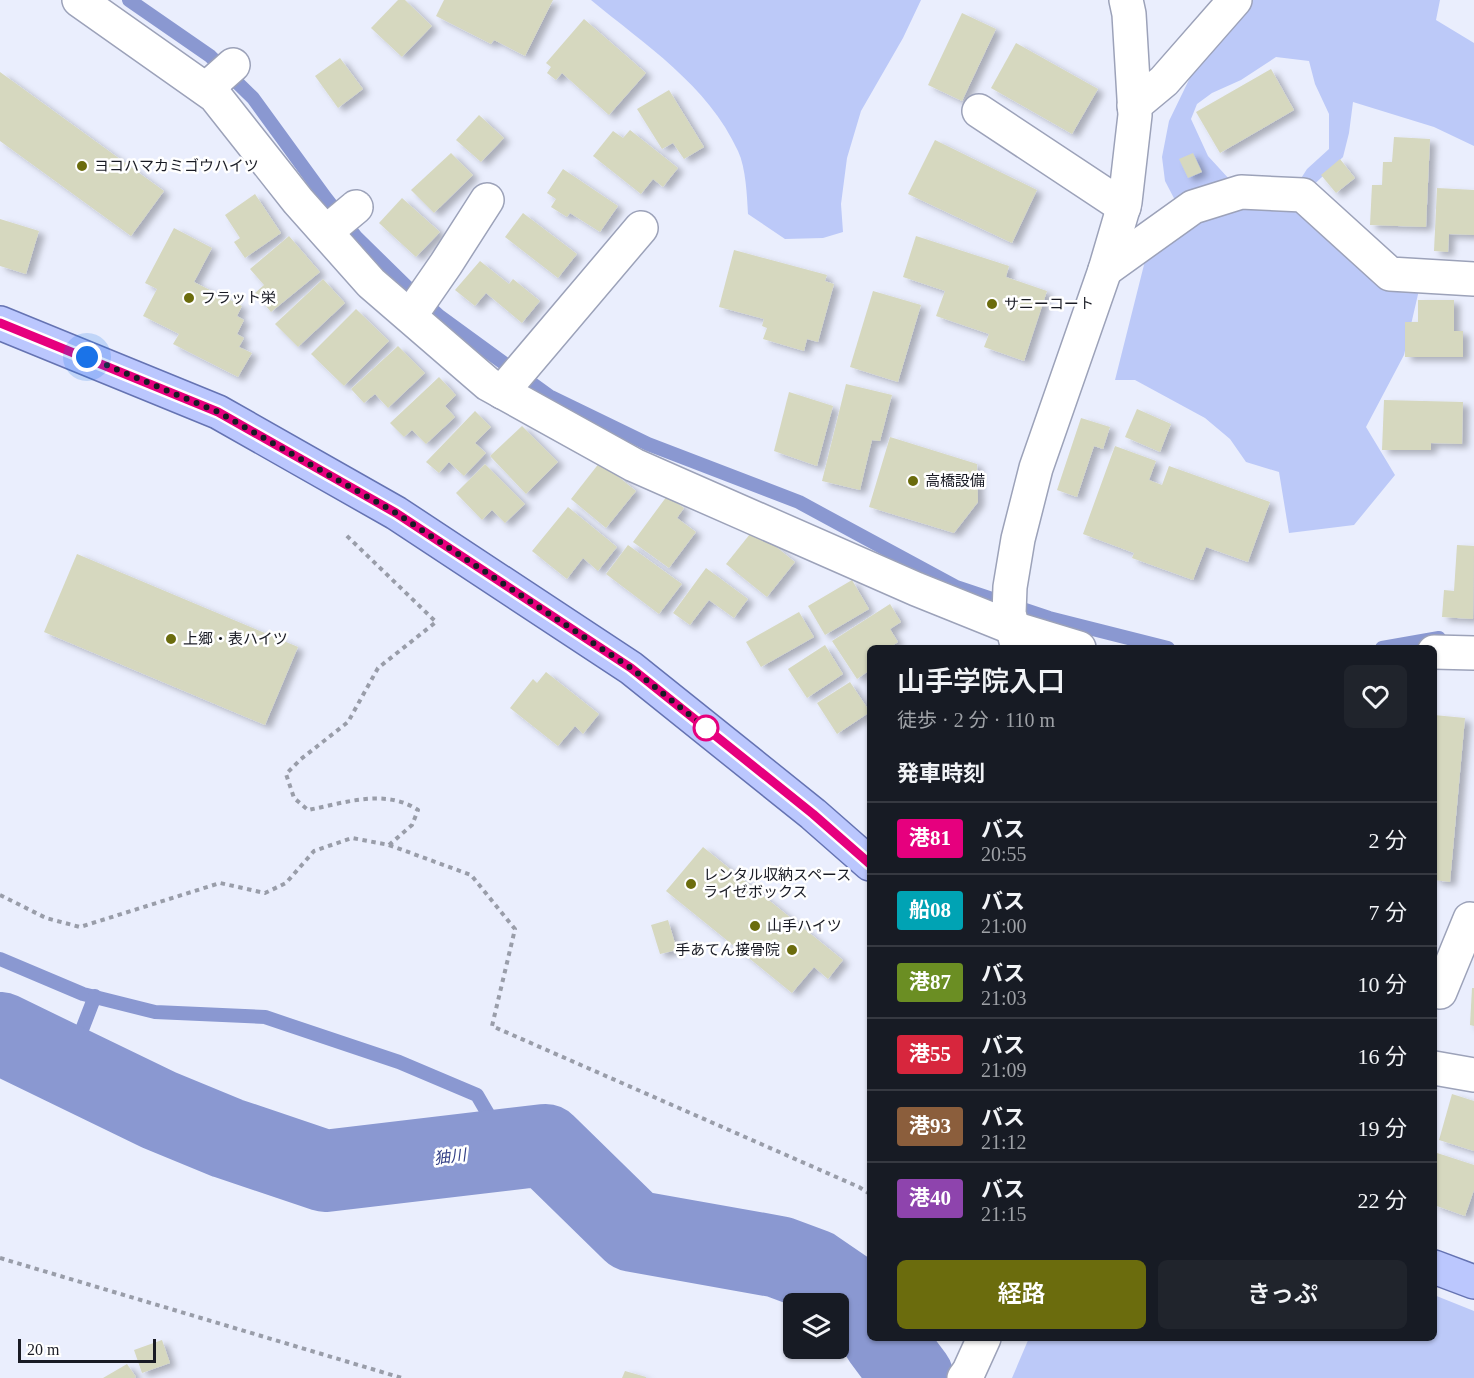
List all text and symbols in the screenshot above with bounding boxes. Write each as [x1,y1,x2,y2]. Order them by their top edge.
place label: ヨコハマカミゴウハイツ [94,158,259,174]
marker: ヨコハマカミゴウハイツ [75,159,89,173]
place label: フラット栄 [201,290,276,306]
marker: フラット栄 [182,291,196,305]
place label: サニーコート [1004,296,1094,312]
marker: サニーコート [985,297,999,311]
your location [72,342,102,372]
place label: 高橋設備 [925,473,985,489]
marker: 高橋設備 [906,474,920,488]
place label: 上郷・表ハイツ [183,631,288,647]
marker: 上郷・表ハイツ [164,632,178,646]
button: heart [1344,665,1407,728]
text: 山手学院入口 [897,666,1065,697]
text: 徒歩 · 2 分 · 110 m [897,709,1055,731]
unlabelled marker [693,715,719,741]
text: 発車時刻 [897,761,985,786]
text: バス [981,817,1025,842]
text: 港81 [909,826,951,850]
text: 2 分 [1368,828,1407,853]
text: 20:55 [981,843,1027,865]
place label: レンタル収納スペース ライゼボックス [703,867,851,900]
marker: レンタル収納スペース ライゼボックス [684,877,698,891]
text: バス [981,889,1025,914]
text: 船08 [909,898,951,922]
text: 7 分 [1368,900,1407,925]
text: 21:00 [981,915,1027,937]
place label: 山手ハイツ [767,918,842,934]
marker: 山手ハイツ [748,919,762,933]
place label: 手あてん接骨院 [675,942,780,958]
marker: 手あてん接骨院 [785,943,799,957]
text: バス [981,961,1025,986]
text: 港87 [909,970,951,994]
text: 10 分 [1357,972,1407,997]
text: 21:03 [981,987,1027,1009]
text: バス [981,1033,1025,1058]
text: 港55 [909,1042,951,1066]
text: 16 分 [1357,1044,1407,1069]
text: 21:09 [981,1059,1027,1081]
text: バス [981,1105,1025,1130]
text: 港93 [909,1114,951,1138]
text: 19 分 [1357,1116,1407,1141]
text: 21:12 [981,1131,1027,1153]
water label: 㹨川 [433,1146,469,1167]
text: バス [981,1177,1025,1202]
text: 港40 [909,1186,951,1210]
text: 22 分 [1357,1188,1407,1213]
text: 21:15 [981,1203,1027,1225]
button: 経路 [897,1260,1146,1329]
button: きっぷ [1158,1260,1407,1329]
map controls [783,1293,849,1359]
button: layers [783,1293,849,1359]
scale bar [18,1336,156,1364]
text: 20 m [27,1341,59,1358]

